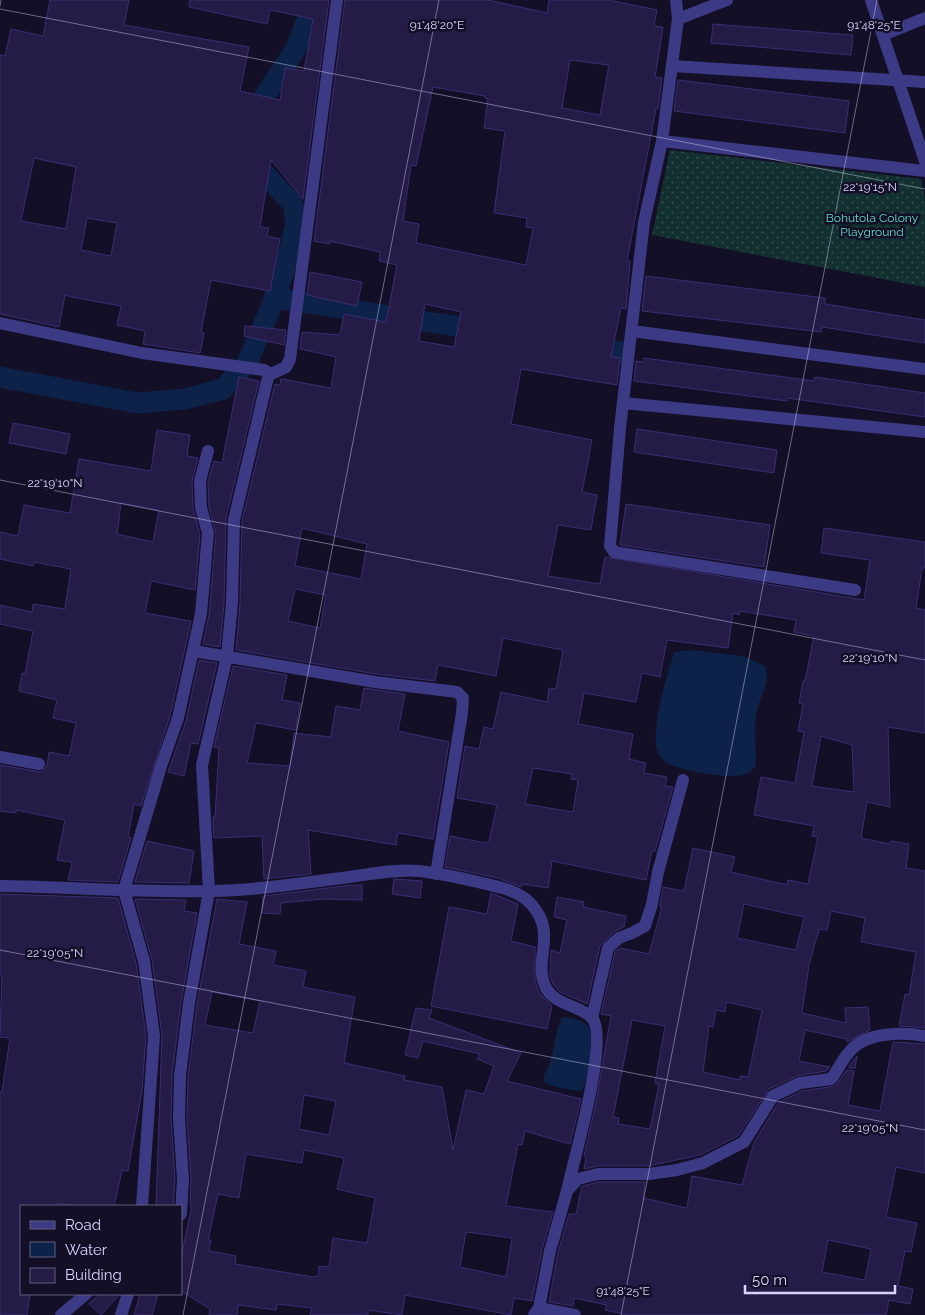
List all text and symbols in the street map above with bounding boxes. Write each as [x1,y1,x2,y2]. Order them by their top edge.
text: 91°48'20"E [410,18,464,32]
text: 91°48'25"E [847,18,901,32]
text: 22°19'15"N [843,180,897,194]
park label: Bohutola Colony Playground [826,211,919,239]
text: 22°19'10"N [28,476,83,490]
text: 22°19'10"N [843,651,898,665]
text: 22°19'05"N [27,946,83,960]
text: 22°19'05"N [842,1121,898,1135]
legend [20,1205,182,1295]
text: Road [65,1216,101,1234]
text: Water [65,1241,108,1259]
scale bar [745,1262,895,1294]
text: Building [65,1266,122,1284]
text: 50 m [752,1271,787,1289]
text: 91°48'25"E [596,1284,650,1298]

